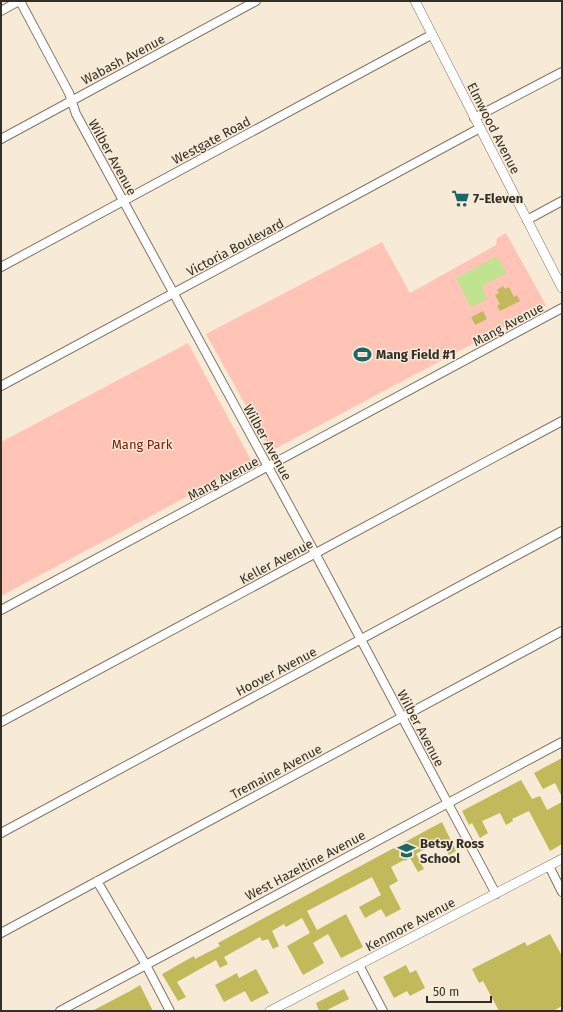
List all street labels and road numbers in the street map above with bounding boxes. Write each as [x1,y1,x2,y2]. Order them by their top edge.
street label: Wabash Avenue [79,31,167,88]
street label: Elmwood Avenue [464,80,523,176]
street label: Westgate Road [169,113,253,167]
street label: Wilber Avenue [85,117,140,198]
street label: Victoria Boulevard [184,215,286,279]
street label: Mang Avenue [470,299,546,349]
street label: Wilber Avenue [240,402,295,483]
street label: Mang Avenue [185,453,261,503]
street label: Keller Avenue [237,536,315,587]
street label: Hoover Avenue [233,644,319,699]
street label: Wilber Avenue [394,687,447,769]
street label: Tremaine Avenue [228,741,324,802]
street label: West Hazeltine Avenue [243,827,368,904]
street label: Kenmore Avenue [363,895,458,954]

